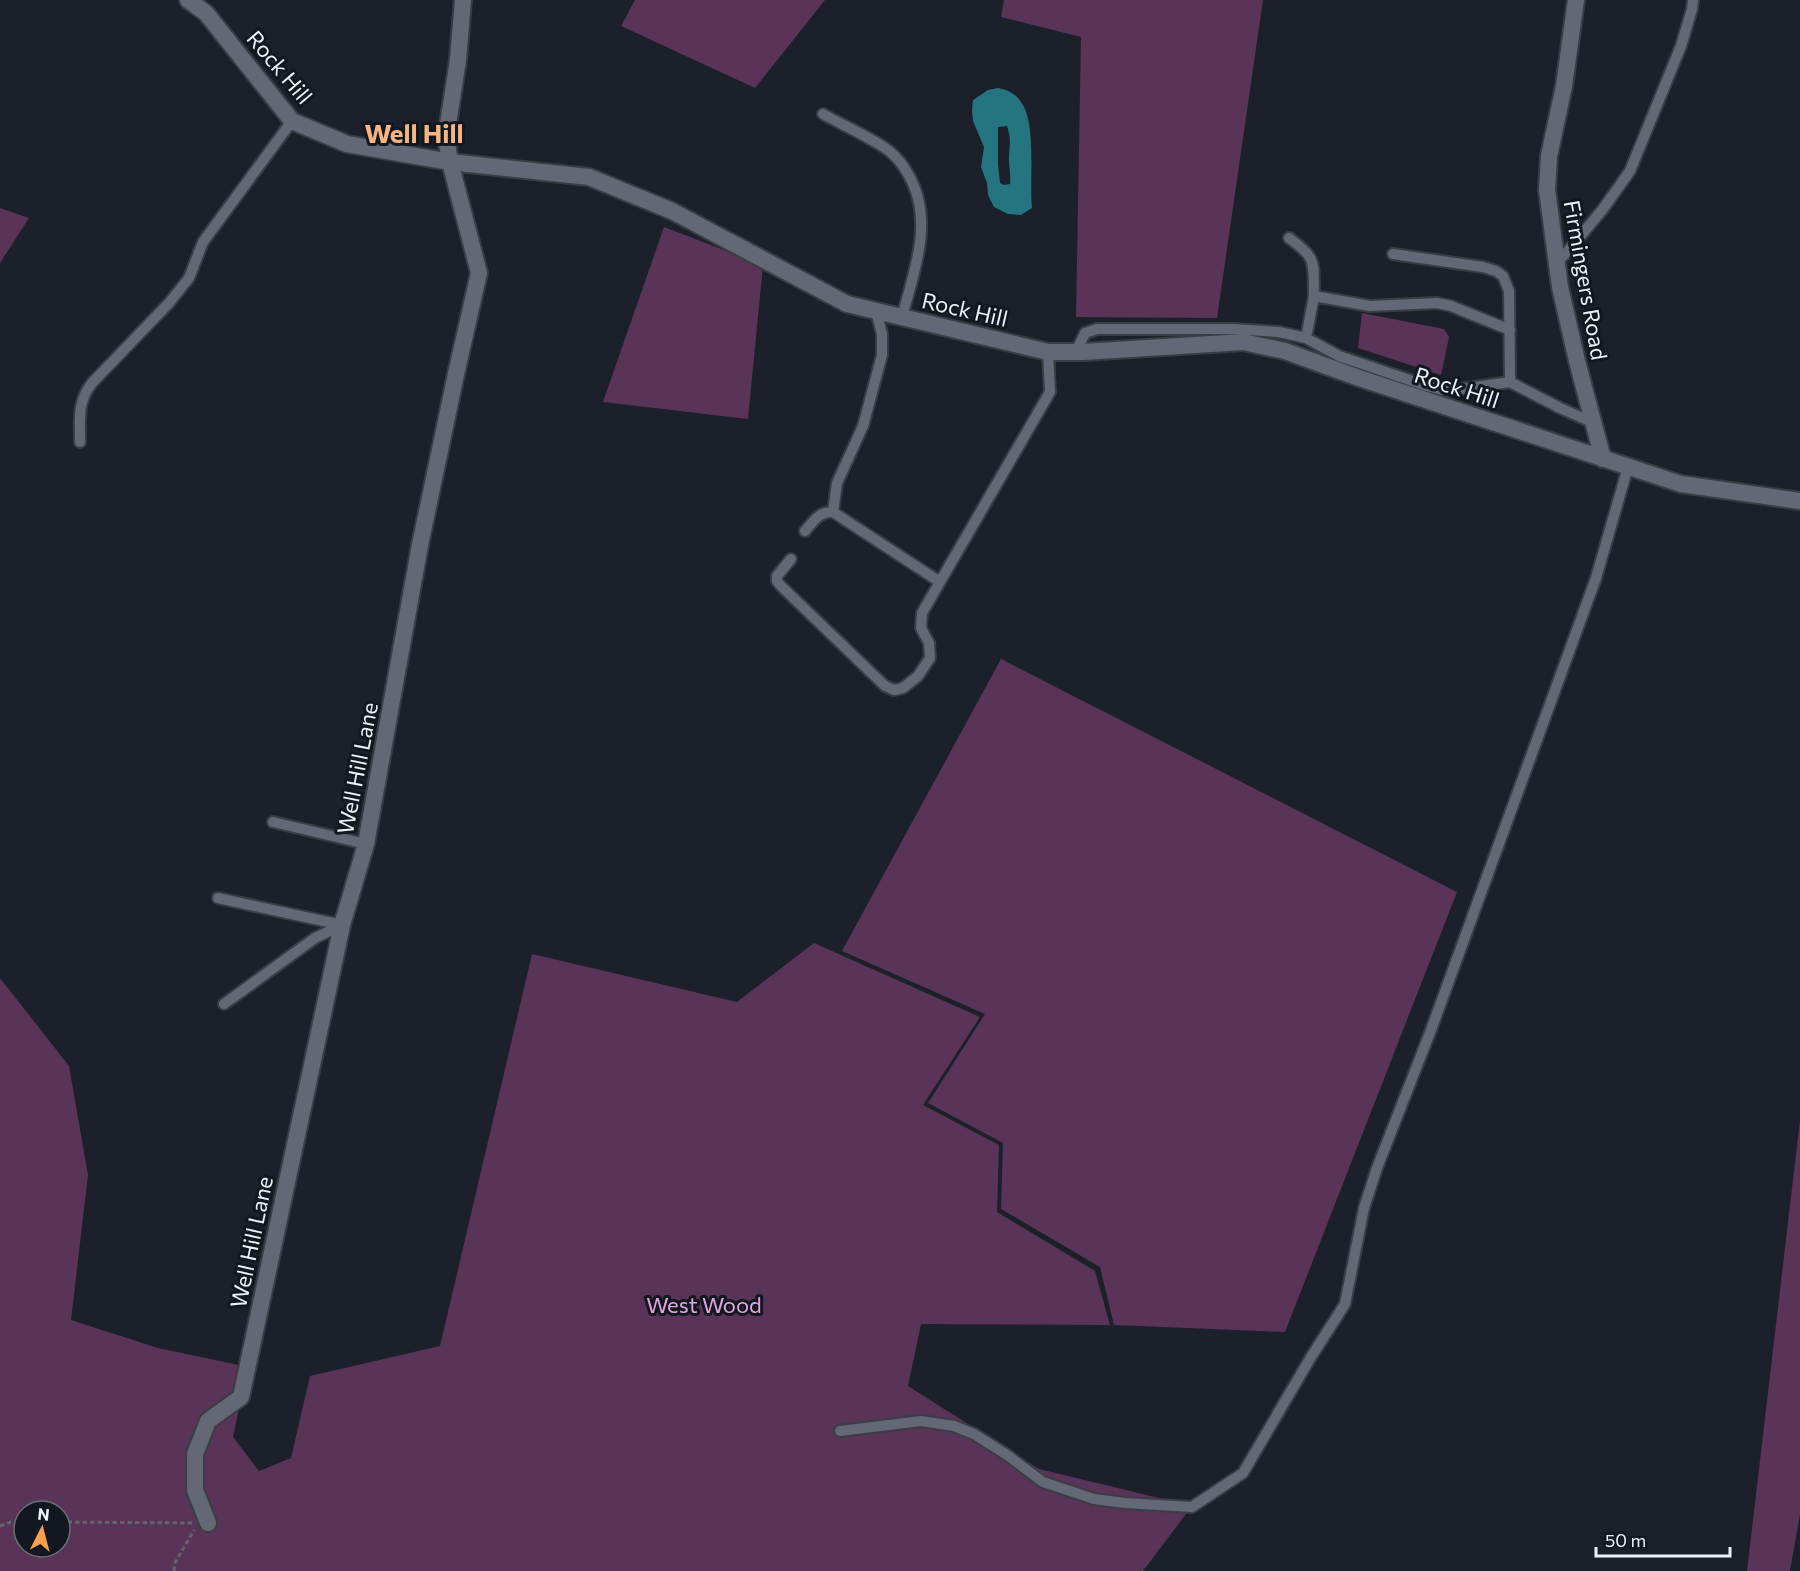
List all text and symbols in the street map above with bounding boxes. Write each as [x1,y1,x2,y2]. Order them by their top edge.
street label: Rock Hill [242,25,318,109]
district label: Well Hill [364,117,464,148]
street label: Firmingers Road [1559,198,1613,362]
street label: Rock Hill [919,286,1011,332]
street label: Rock Hill [1411,361,1503,413]
street label: Well Hill Lane [331,700,383,836]
street label: Well Hill Lane [224,1174,278,1310]
park label: West Wood [646,1291,762,1318]
north arrow [12,1499,72,1559]
text: N [37,1504,51,1524]
scale bar [1596,1520,1730,1558]
text: 50 m [1605,1529,1646,1551]

